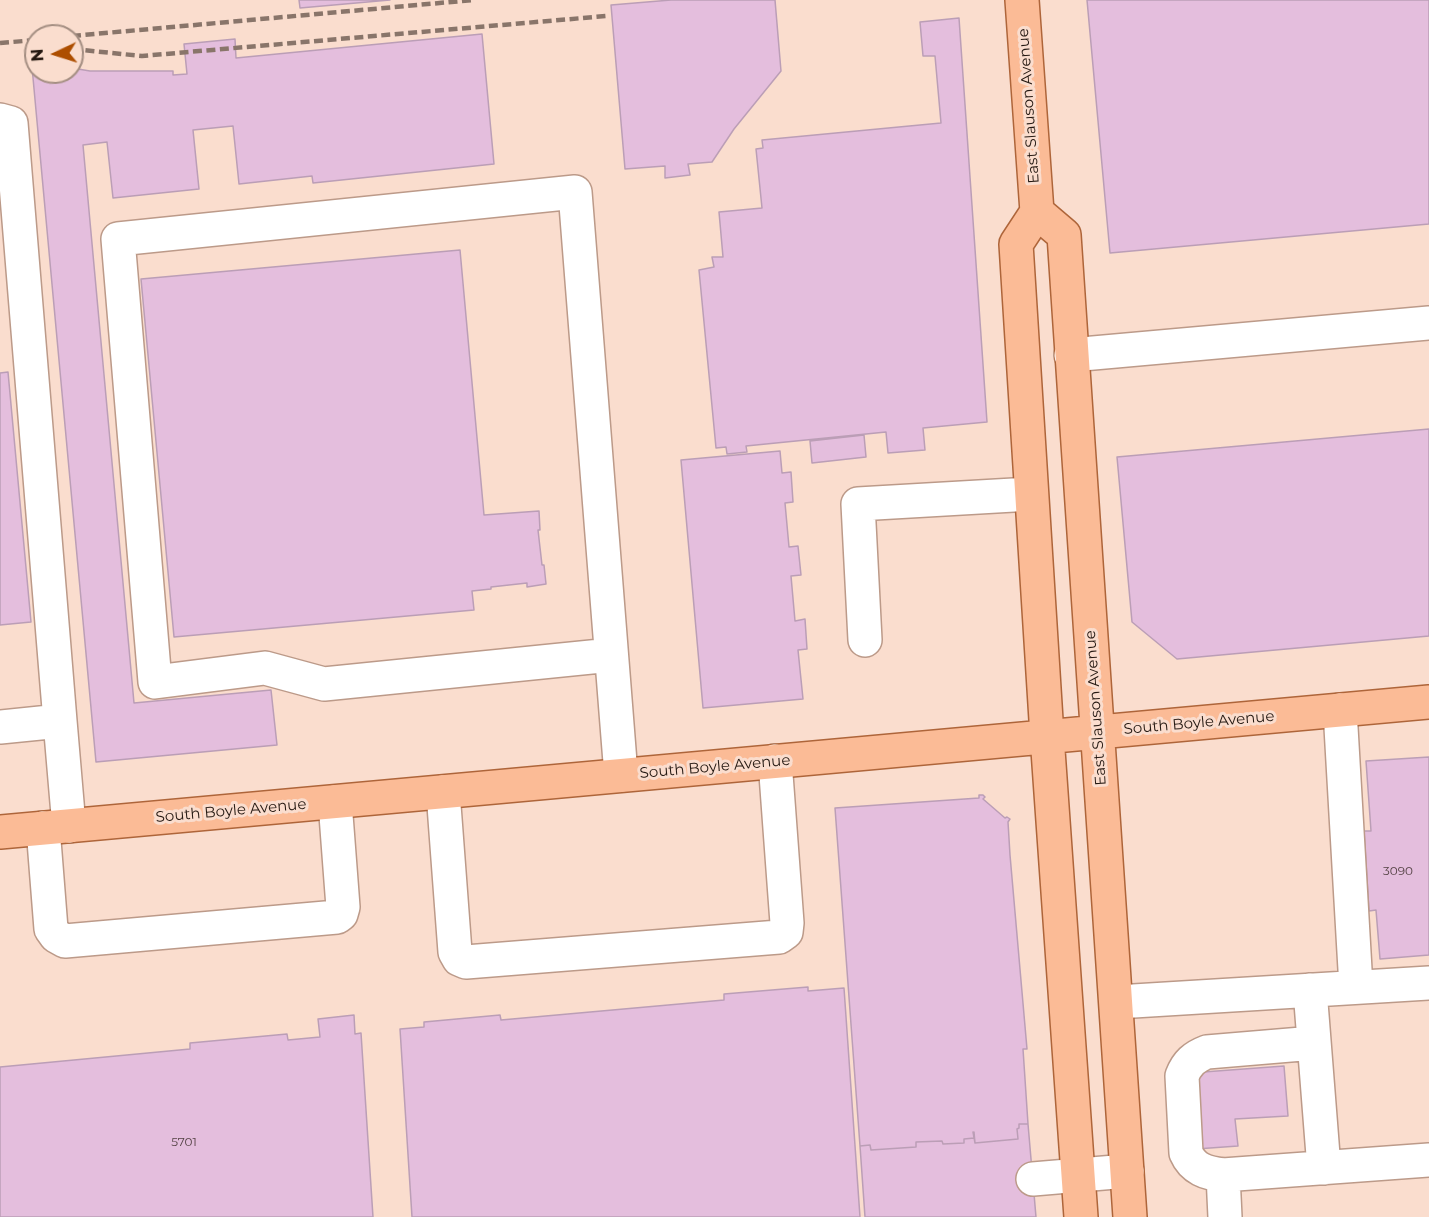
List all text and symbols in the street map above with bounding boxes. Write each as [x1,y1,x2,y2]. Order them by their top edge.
north arrow [24,24,84,84]
street label: East Slauson Avenue [1015,28,1043,184]
text: N [28,48,47,62]
street label: East Slauson Avenue [1082,630,1110,786]
street label: South Boyle Avenue [1123,707,1275,739]
street label: South Boyle Avenue [639,751,791,783]
street label: South Boyle Avenue [155,795,307,827]
house number: 3090 [1383,864,1413,878]
house number: 5701 [171,1135,197,1149]

